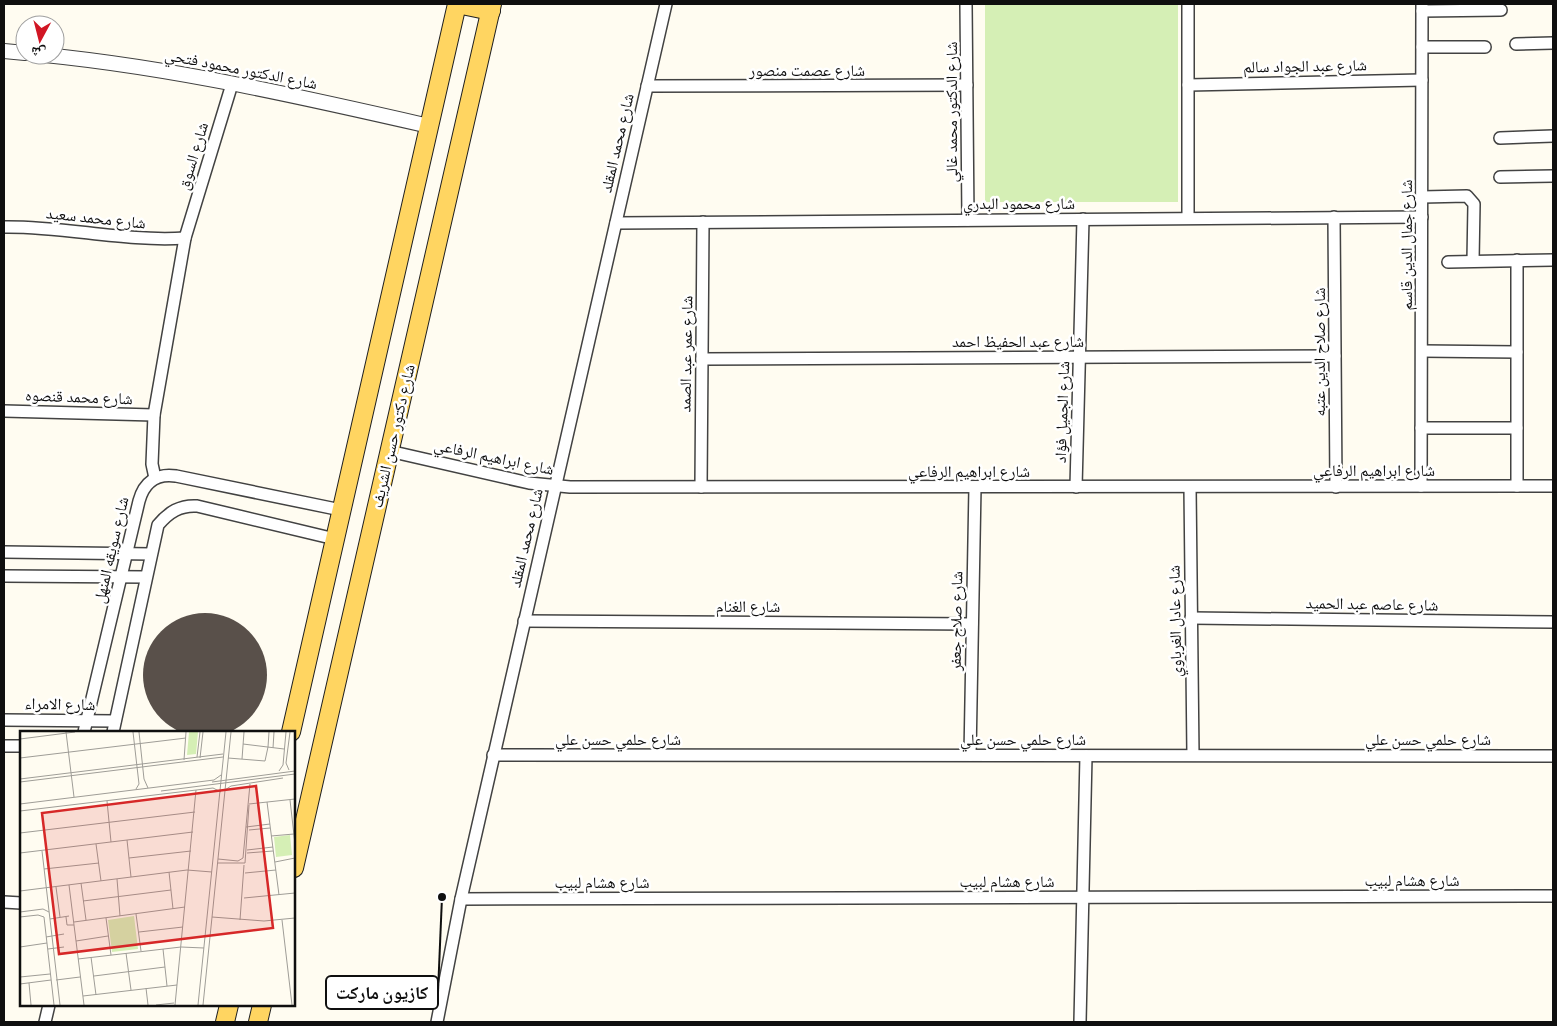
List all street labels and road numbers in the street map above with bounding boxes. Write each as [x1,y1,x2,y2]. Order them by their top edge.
street label: شارع الدكتور محمد غالي [942,42,964,182]
street label: شارع الدكتور محمود فتحي [163,45,319,96]
street label: شارع عبد الجواد سالم [1243,55,1367,78]
street label: شارع عصمت منصور [748,61,865,81]
street label: شارع محمد المقلد [596,91,639,195]
street label: شارع السوق [174,120,213,192]
street label: شارع جمال الدين قاسم [1397,179,1417,311]
street label: شارع محمود البدري [963,194,1075,216]
street label: شارع محمد سعيد [45,203,147,234]
street label: شارع صلاح الدين عتبه [1310,287,1330,417]
street label: شارع عمر عبد الصمد [675,296,698,412]
street label: شارع عبد الحفيظ احمد [952,332,1084,352]
street label: شارع الجميل فؤاد [1051,361,1074,463]
street label: شارع دكتور حسن الشريف [367,362,420,510]
street label: شارع محمد قنصوه [25,386,133,409]
street label: شارع ابراهيم الرفاعي [432,435,556,482]
street label: شارع ابراهيم الرفاعي [1313,461,1435,483]
street label: شارع ابراهيم الرفاعي [908,462,1030,484]
street label: شارع محمد المقلد [505,486,548,590]
street label: شارع سويقه المنهل [90,495,133,605]
street label: شارع عادل الغرباوي [1165,565,1189,677]
street label: شارع صلاح جعفر [946,571,967,672]
street label: شارع عاصم عبد الحميد [1306,593,1438,616]
street label: شارع الغنام [716,597,780,617]
street label: شارع الامراء [24,694,96,715]
street label: شارع حلمي حسن علي [555,730,681,752]
street label: شارع حلمي حسن علي [960,730,1086,752]
street label: شارع حلمي حسن علي [1365,730,1491,752]
street label: شارع هشام لبيب [1364,871,1460,891]
street label: شارع هشام لبيب [959,872,1055,892]
street label: شارع هشام لبيب [554,873,650,893]

